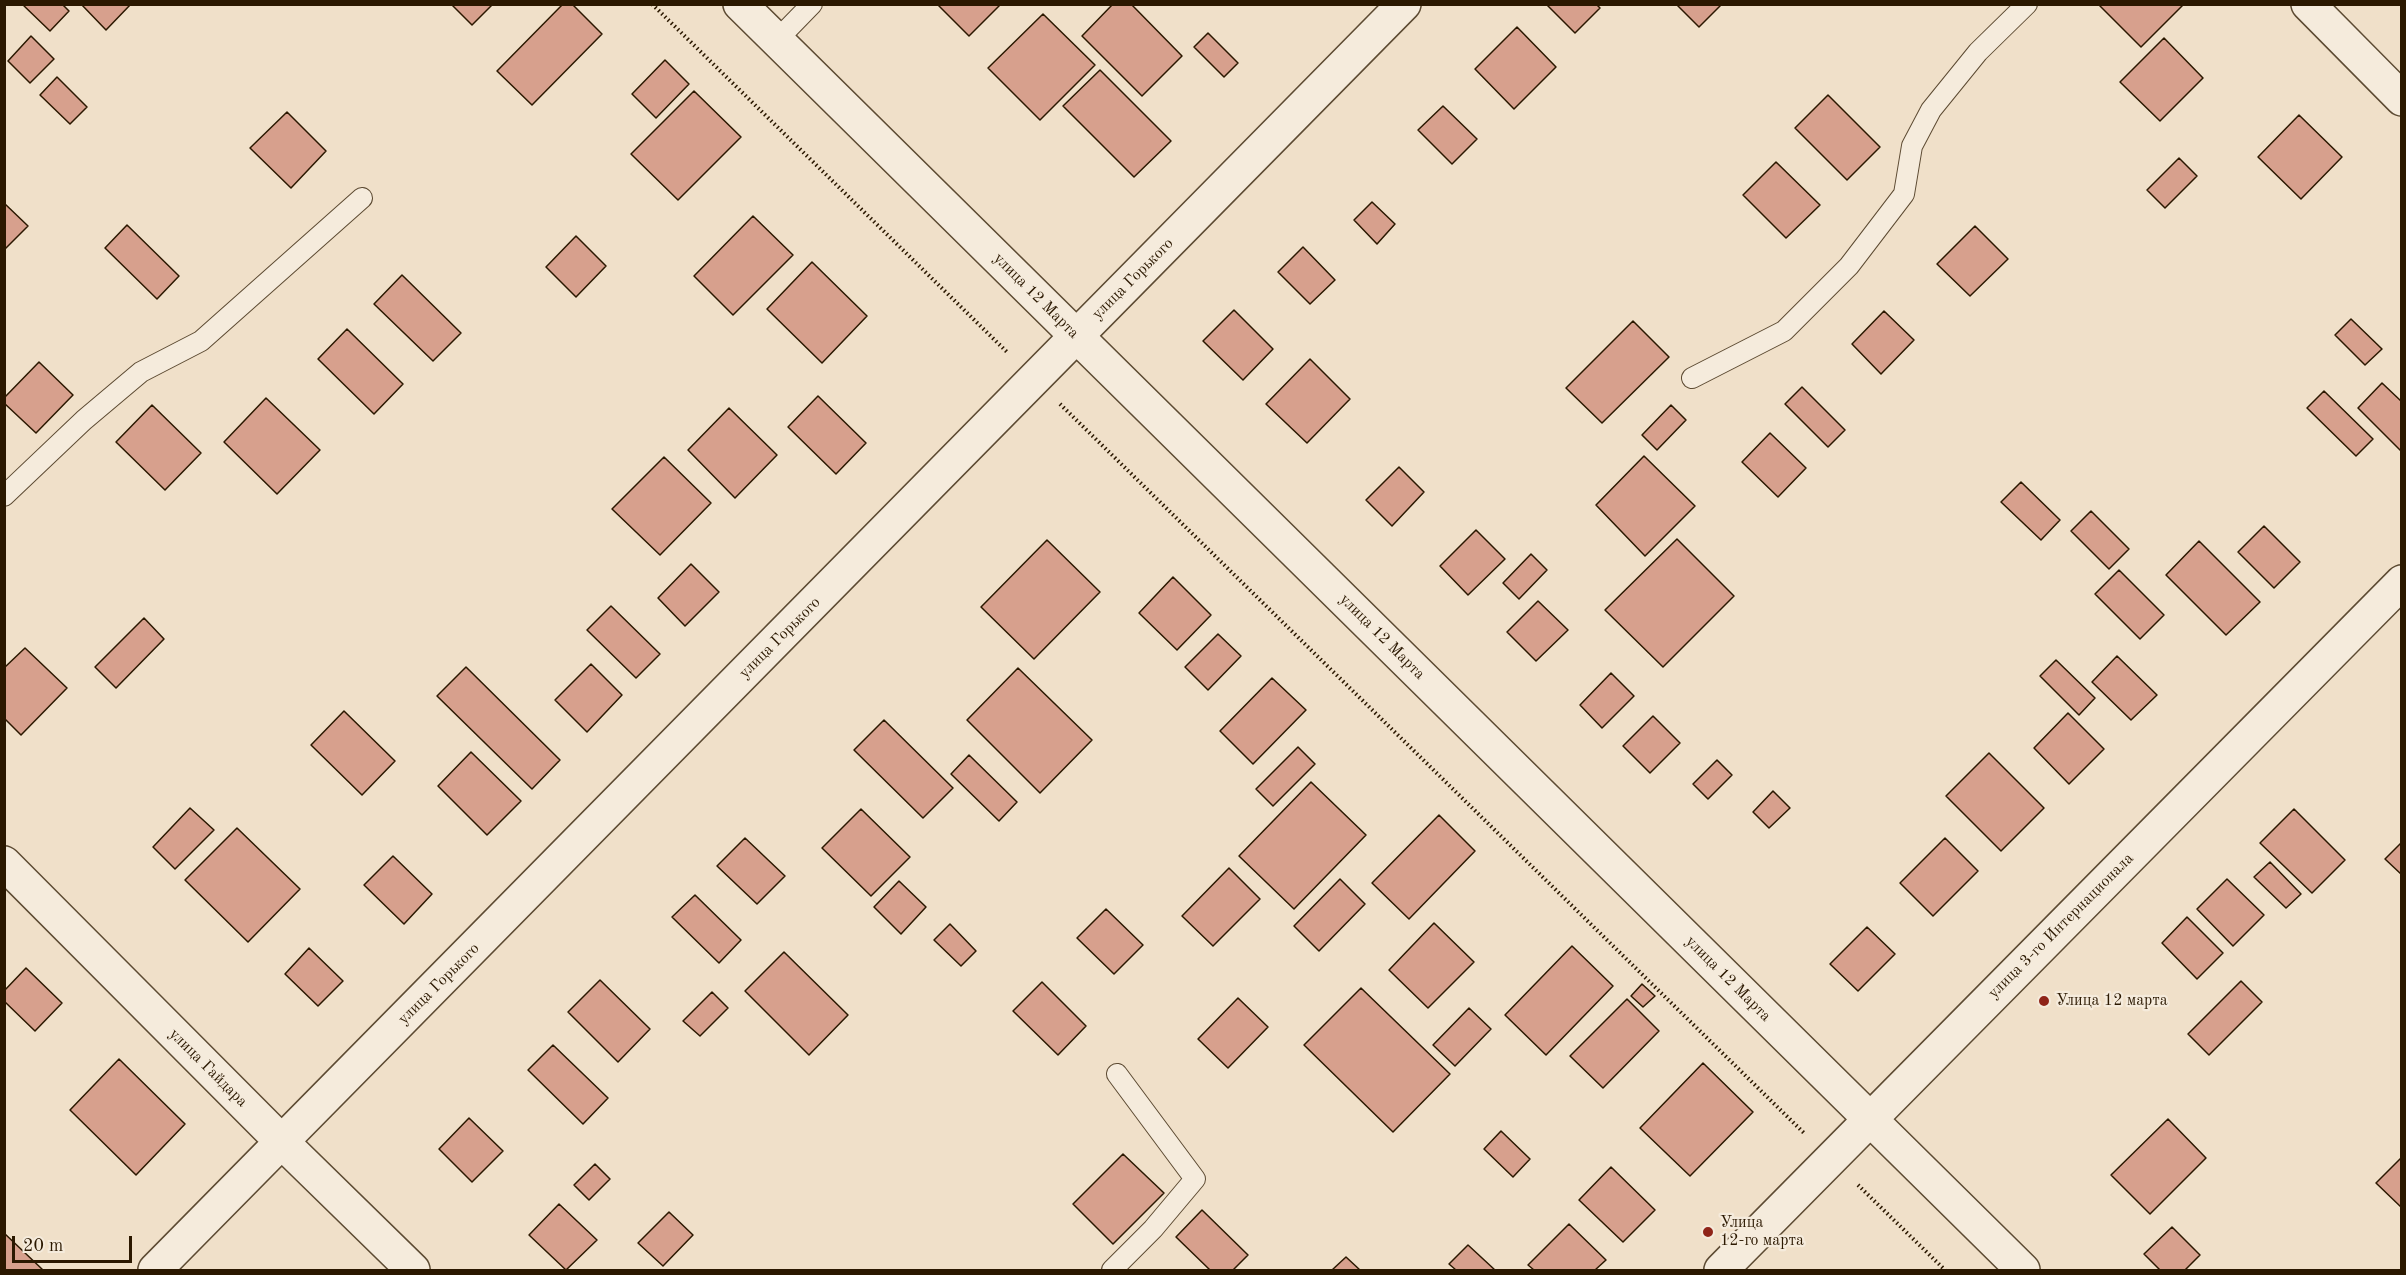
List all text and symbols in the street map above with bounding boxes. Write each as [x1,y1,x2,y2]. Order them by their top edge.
street label: улица Горького [1088,234,1178,324]
street label: улица 12 Марта [989,249,1083,343]
street label: улица 12 Марта [1335,590,1429,684]
street label: улица Горького [735,593,825,683]
street label: улица 3-го Интернационала [1984,849,2138,1003]
street label: улица 12 Марта [1681,932,1775,1026]
street label: улица Горького [394,939,484,1029]
place label: Улица 12 марта [2056,991,2168,1011]
marker: Улица 12 марта [2037,994,2051,1008]
street label: улица Гайдара [165,1025,251,1111]
place label: Улица 12-го марта [1720,1213,1804,1251]
scale bar [15,1224,135,1262]
marker: Улица 12-го марта [1701,1225,1715,1239]
text: 20 m [23,1237,63,1255]

